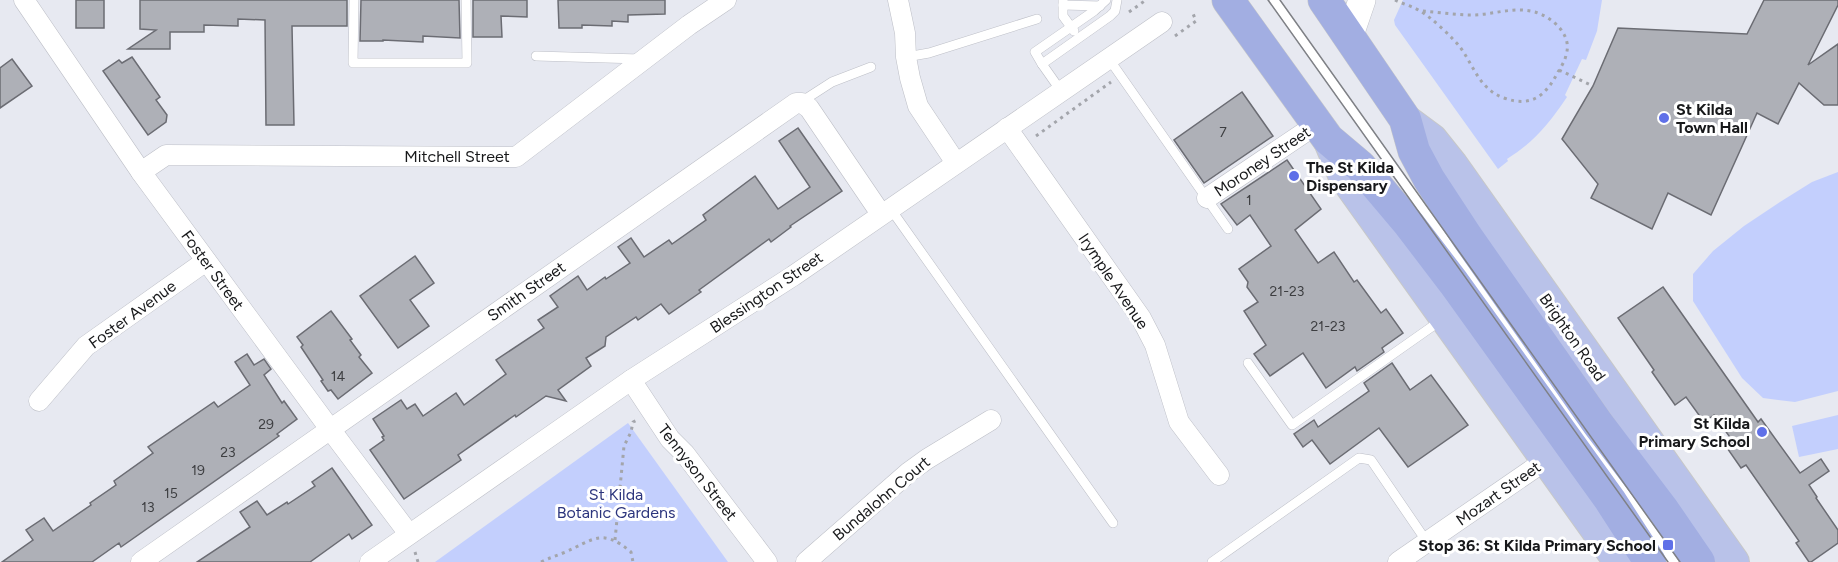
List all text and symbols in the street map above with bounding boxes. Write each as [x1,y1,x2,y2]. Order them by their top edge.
place label: St Kilda Town Hall [1676,100,1748,137]
marker: St Kilda Town Hall [1657,111,1671,125]
street label: Moroney Street [1210,122,1314,201]
house number: 7 [1219,124,1227,141]
street label: Mitchell Street [404,147,510,166]
place label: The St Kilda Dispensary [1306,158,1394,195]
marker: The St Kilda Dispensary [1287,169,1301,183]
house number: 1 [1246,192,1252,209]
street label: Foster Street [177,227,248,314]
street label: Irymple Avenue [1075,230,1153,333]
street label: Blessington Street [706,248,826,337]
street label: Smith Street [484,258,569,325]
street label: Foster Avenue [85,276,180,353]
house number: 21-23 [1270,283,1304,300]
street label: Brighton Road [1535,290,1610,385]
house number: 21-23 [1311,318,1345,335]
house number: 14 [331,368,346,385]
place label: St Kilda Primary School [1638,414,1750,451]
house number: 29 [258,416,274,433]
street label: Tennyson Street [654,420,741,524]
marker: St Kilda Primary School [1755,425,1769,439]
house number: 23 [220,444,236,461]
street label: Bundalohn Court [829,452,934,545]
street label: Mozart Street [1452,457,1544,530]
house number: 19 [191,462,205,479]
house number: 15 [164,485,178,502]
park label: St Kilda Botanic Gardens [557,485,675,522]
house number: 13 [141,499,155,516]
place label: Stop 36: St Kilda Primary School [1418,536,1656,555]
marker: Stop 36: St Kilda Primary School [1661,538,1675,552]

